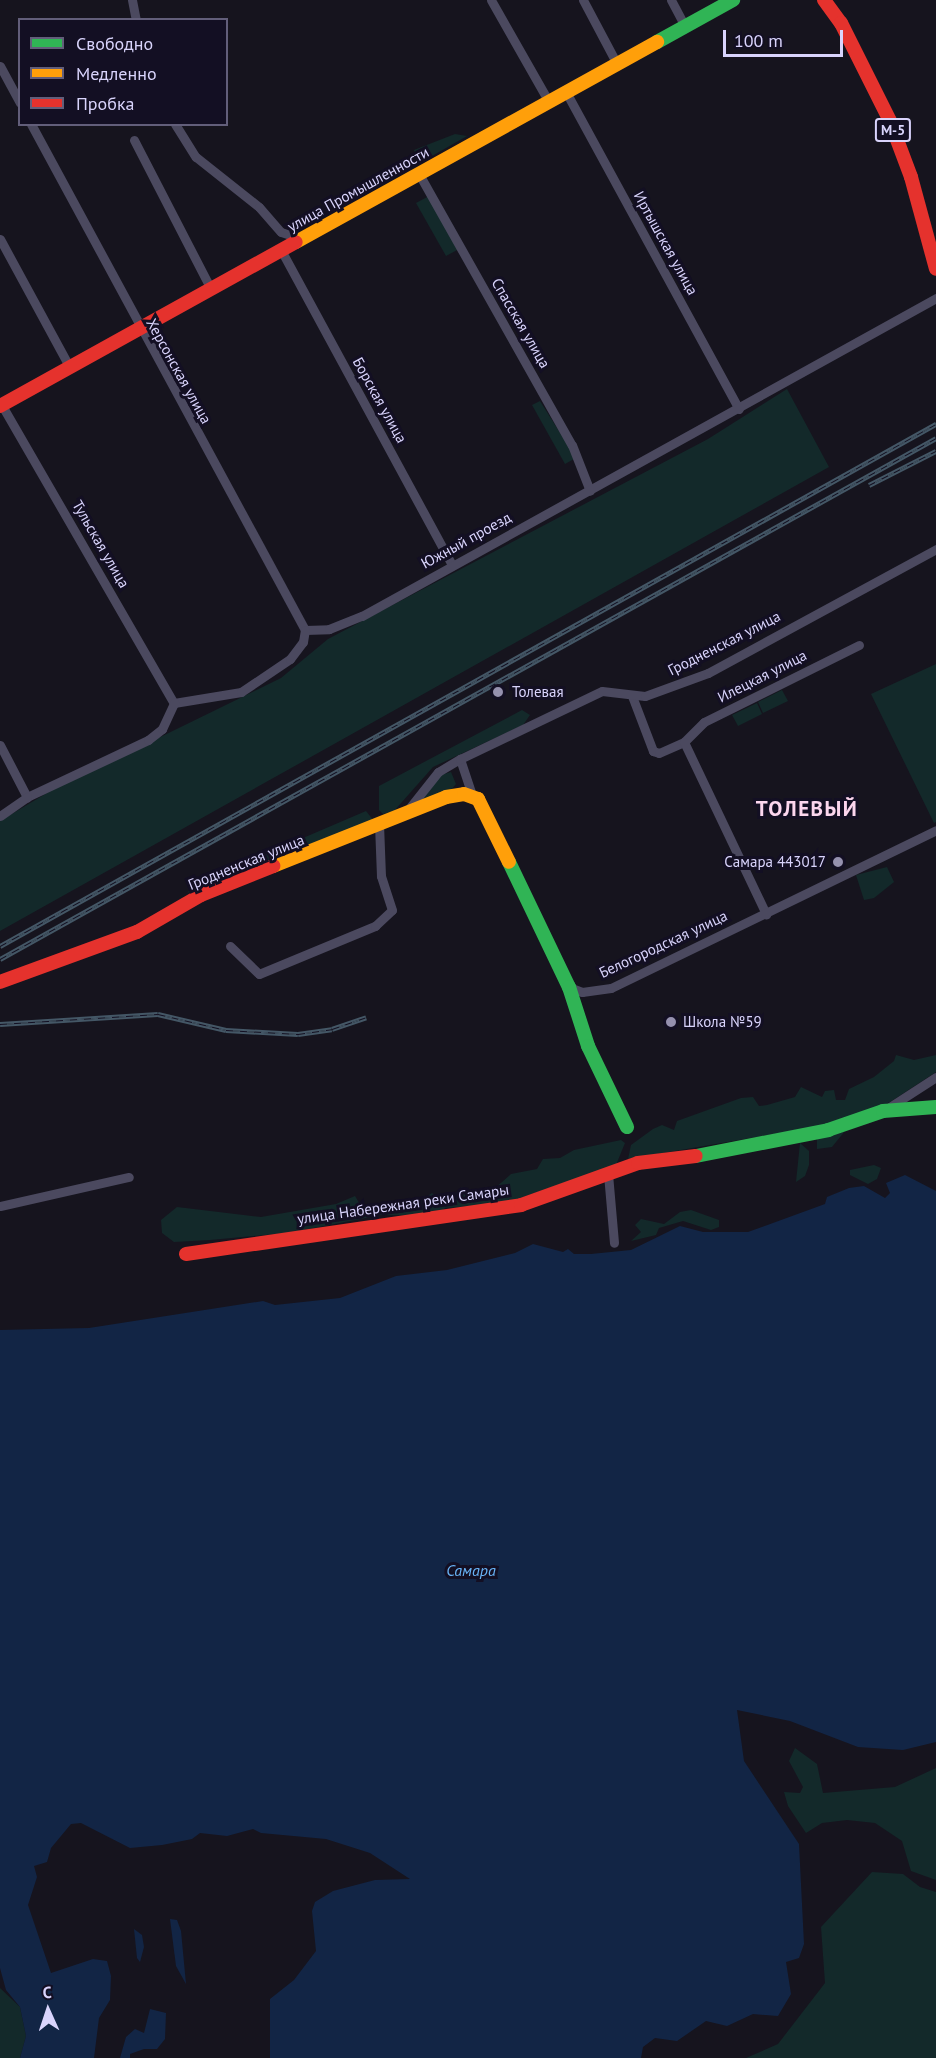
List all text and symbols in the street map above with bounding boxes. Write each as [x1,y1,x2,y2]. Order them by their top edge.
legend [18,18,228,126]
scale bar [726,18,846,56]
text: 100 m [734,29,783,52]
text: Свободно [76,32,153,55]
text: Медленно [76,62,157,85]
text: Пробка [76,92,134,115]
road number: М-5 [874,119,912,141]
street label: улица Промышленности [284,143,432,235]
street label: Иртышская улица [630,188,702,298]
street label: Спасская улица [488,275,554,371]
street label: Херсонская улица [143,315,215,427]
street label: Борская улица [349,354,411,446]
street label: Тульская улица [69,497,133,591]
street label: Южный проезд [418,508,514,572]
street label: Гродненская улица [665,607,783,679]
street label: Илецкая улица [714,646,810,706]
marker: Толевая [489,683,507,701]
place label: Толевая [512,683,564,701]
district label: ТОЛЕВЫЙ [756,796,858,822]
street label: Гродненская улица [185,830,307,894]
place label: Самара 443017 [724,853,826,871]
marker: Самара 443017 [831,855,845,869]
street label: Белогородская улица [596,906,730,982]
place label: Школа №59 [683,1013,762,1031]
marker: Школа №59 [664,1015,678,1029]
street label: улица Набережная реки Самары [296,1180,510,1228]
water label: Самара [446,1560,496,1580]
north arrow [18,1980,78,2040]
text: С [42,1982,52,2002]

